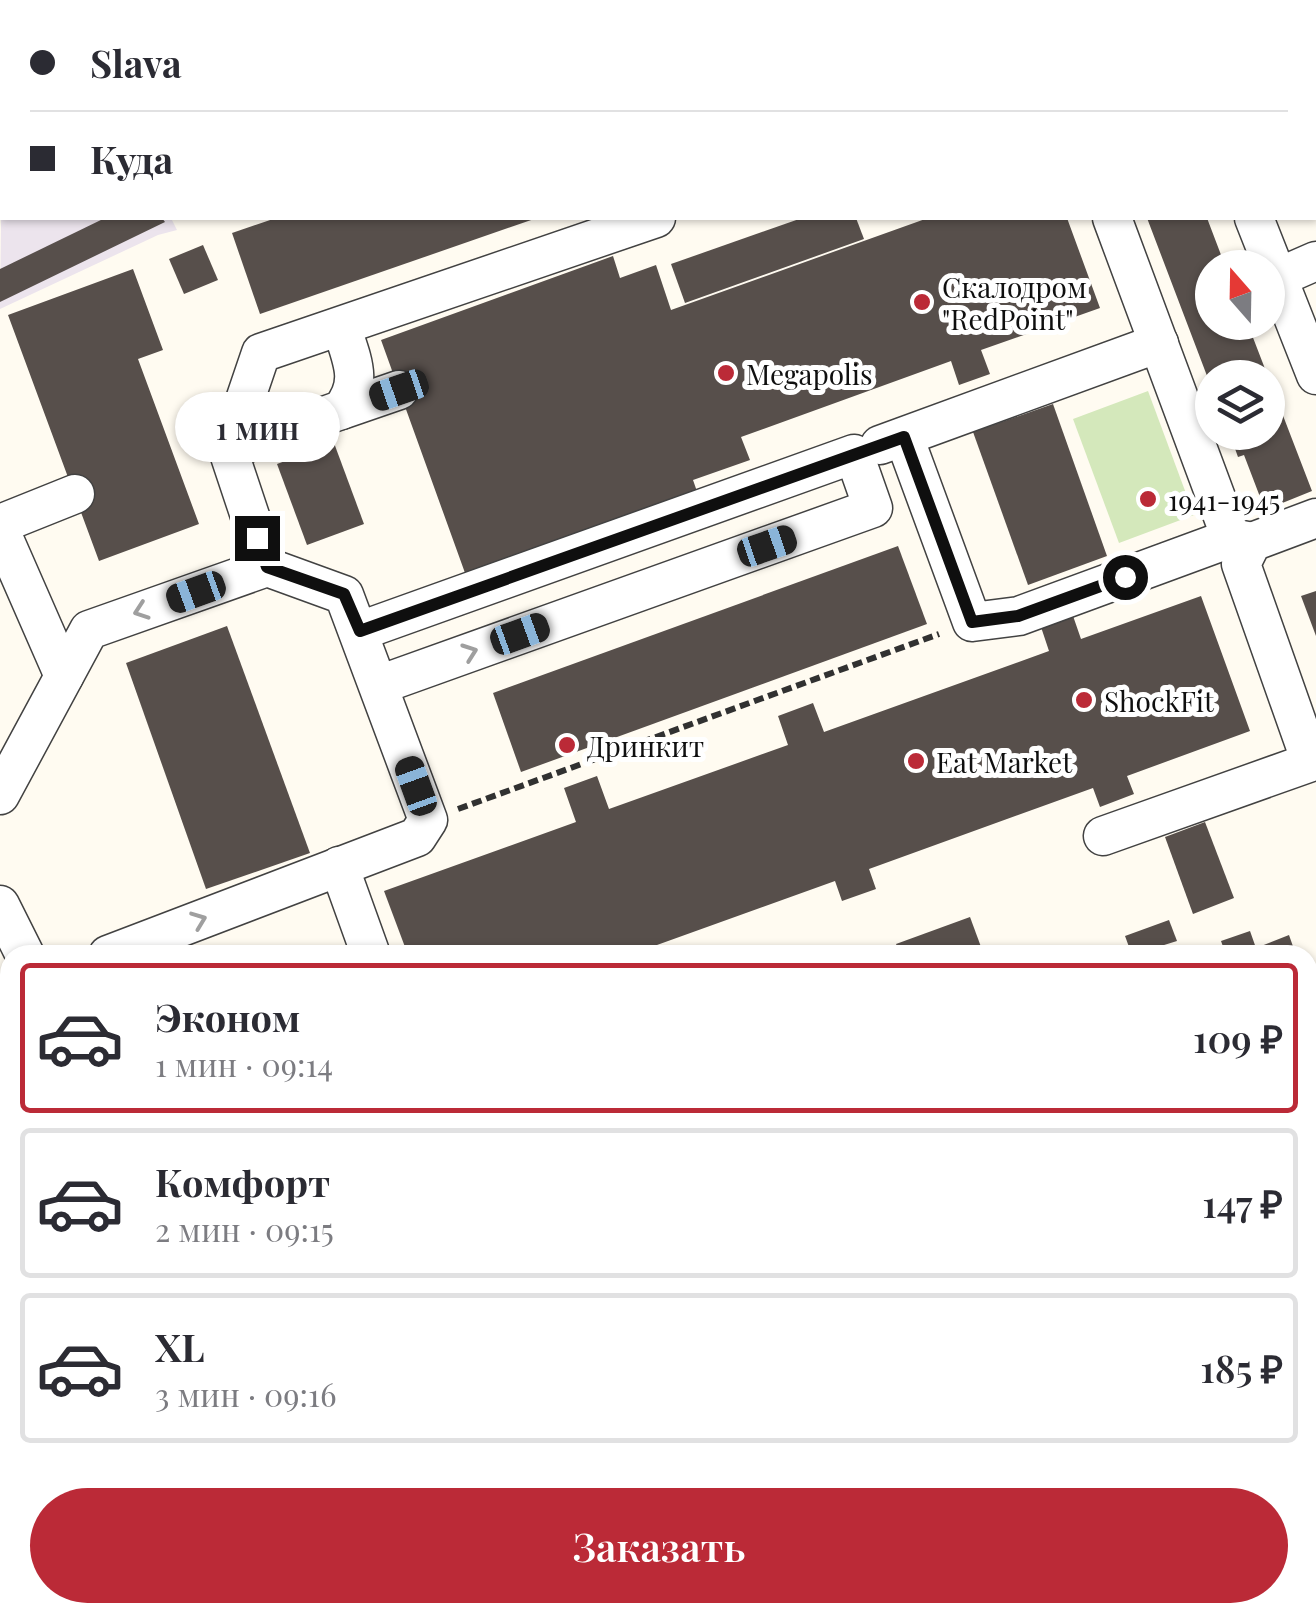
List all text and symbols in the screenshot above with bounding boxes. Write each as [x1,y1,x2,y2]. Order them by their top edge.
text: Slava [90,37,182,88]
text: Куда [90,133,173,184]
north arrow [1195,250,1285,340]
map controls [1195,250,1285,450]
place label: Скалодром "RedPoint" [942,268,1087,337]
marker: Скалодром "RedPoint" [911,291,933,313]
place label: Megapolis [746,355,873,392]
button: layers [1195,360,1285,450]
marker: Megapolis [715,362,737,384]
car [366,366,432,414]
callout: 1 мин [174,393,340,463]
text: 1 мин [215,405,300,448]
place label: 1941-1945 [1168,481,1280,518]
marker: 1941-1945 [1137,488,1159,510]
route end [235,516,280,561]
car [734,522,800,570]
route start [1103,555,1148,600]
car [163,568,229,616]
one-way arrow [133,600,150,620]
car [487,610,553,658]
one-way arrow [461,643,478,664]
place label: ShockFit [1104,682,1215,719]
marker: ShockFit [1073,689,1095,711]
place label: Дринкит [587,727,704,764]
marker: Дринкит [556,734,578,756]
place label: Eat Market [936,743,1073,780]
marker: Eat Market [905,750,927,772]
car [392,753,440,819]
one-way arrow [190,911,207,932]
text: Эконом [155,991,300,1042]
icon: car [35,993,125,1083]
text: 109 ₽ [1193,1012,1283,1063]
text: 1 мин · 09:14 [155,1042,333,1085]
text: Комфорт [155,1156,330,1207]
icon: car [35,1158,125,1248]
text: 147 ₽ [1202,1177,1283,1228]
text: 2 мин · 09:15 [155,1207,334,1250]
text: XL [155,1321,204,1372]
icon: car [35,1323,125,1413]
text: 185 ₽ [1200,1342,1283,1393]
text: 3 мин · 09:16 [155,1372,336,1415]
button: Заказать [30,1488,1288,1603]

